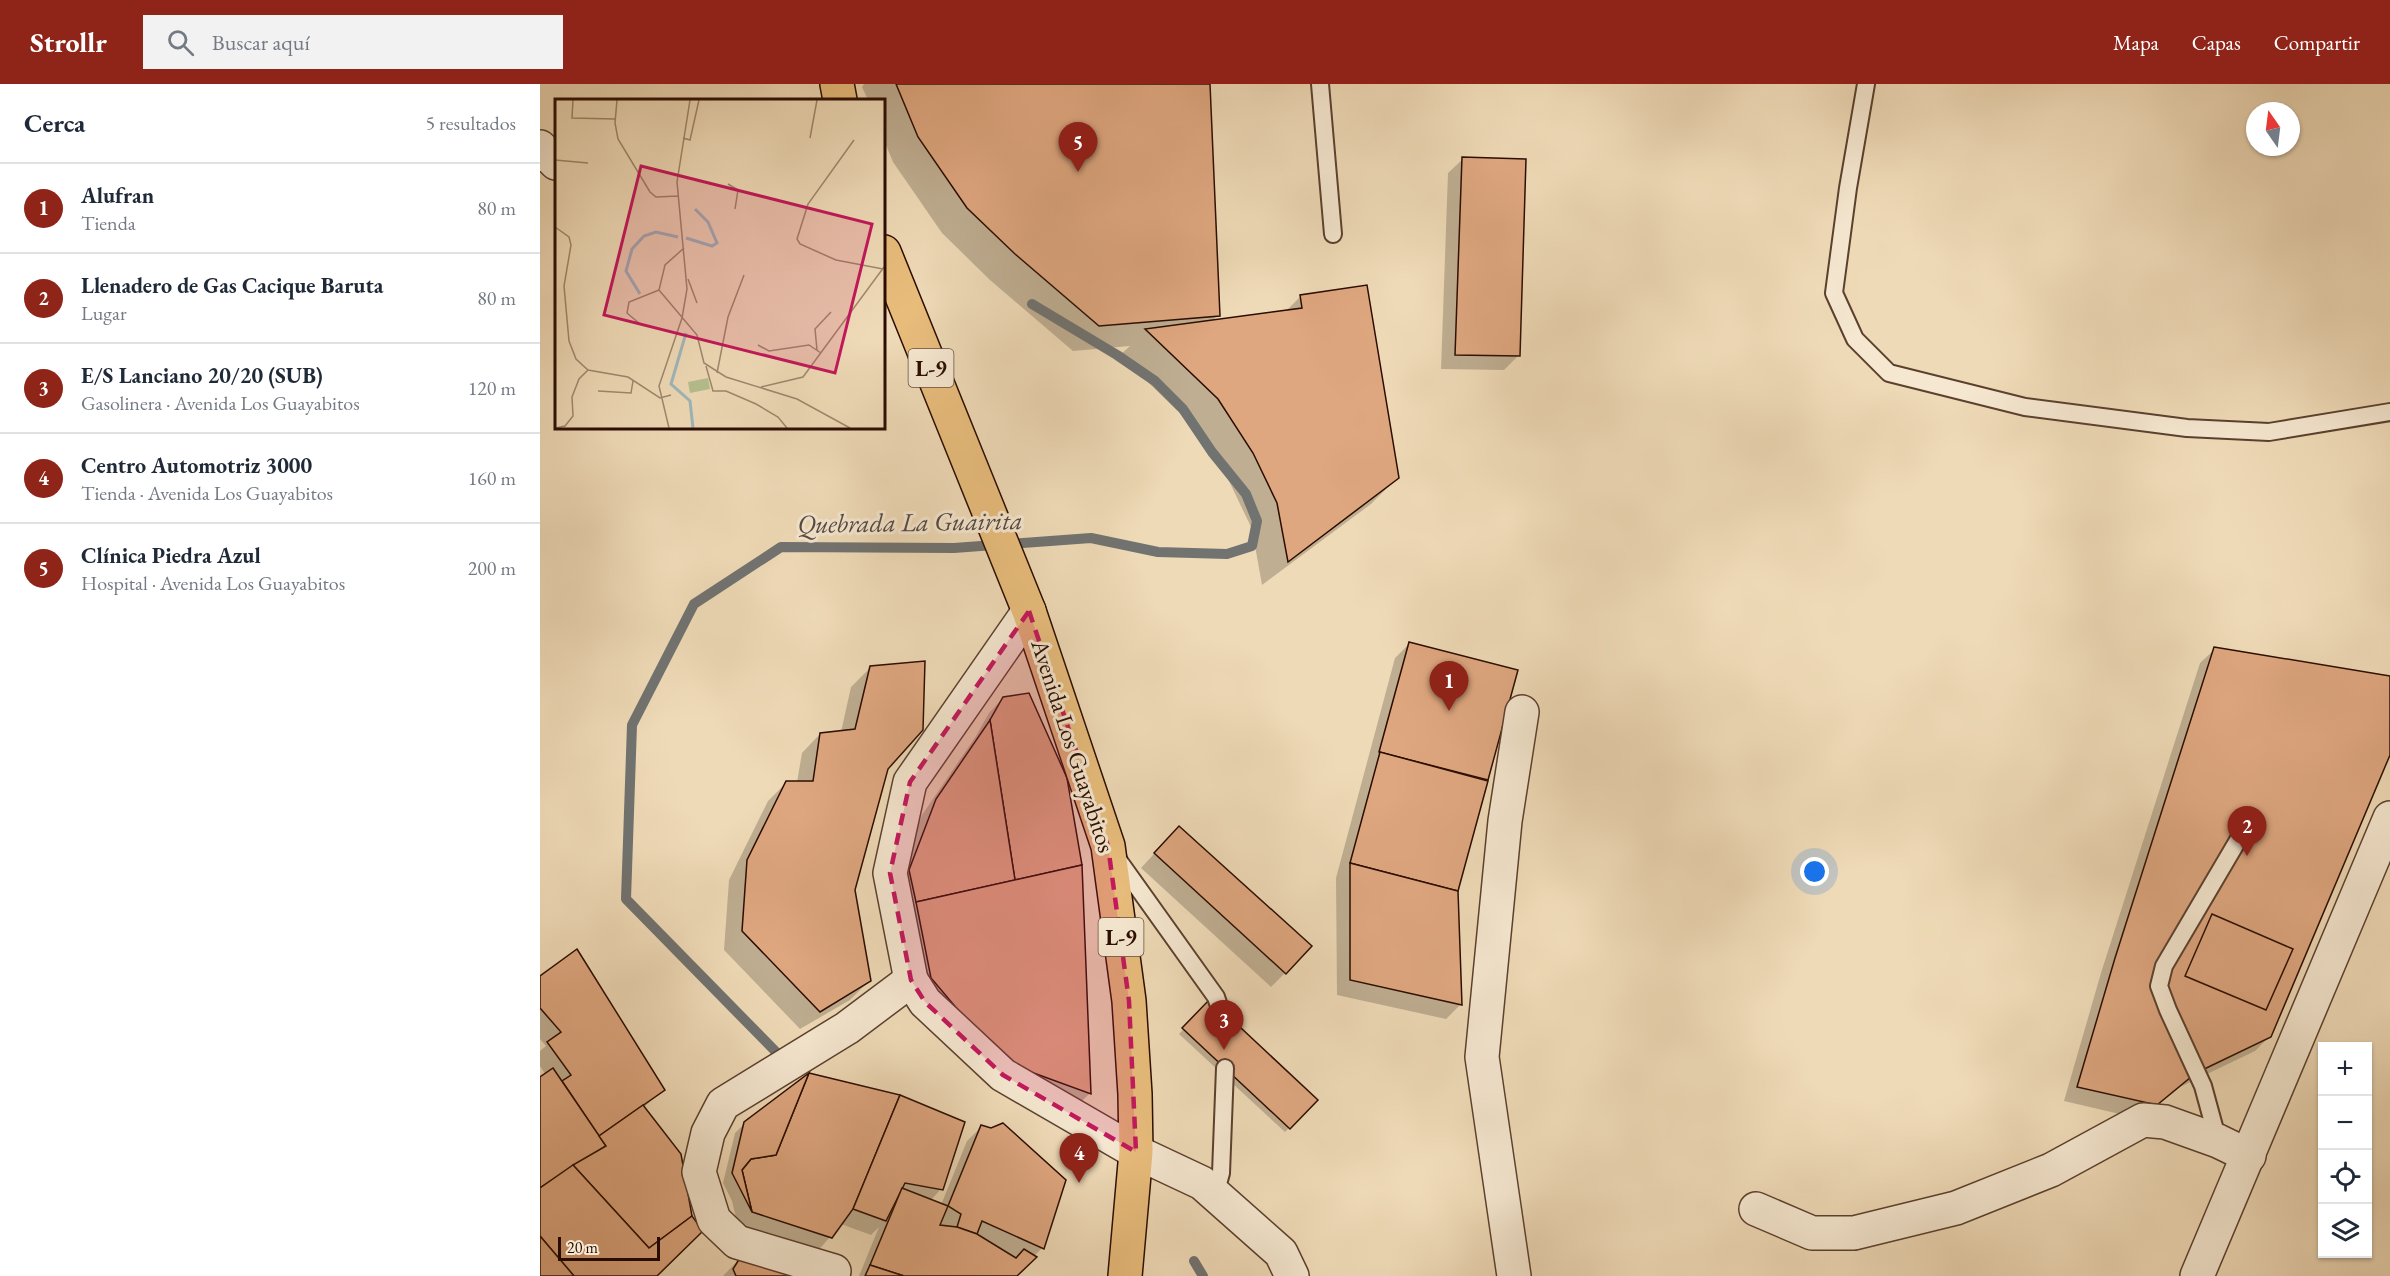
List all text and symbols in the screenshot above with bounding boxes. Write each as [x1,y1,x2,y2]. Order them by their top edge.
search box [143,15,563,69]
text: Strollr [30,24,107,60]
icon: search [164,26,197,59]
text: Buscar aquí [212,28,310,57]
text: Mapa [2113,29,2159,56]
text: Capas [2192,29,2241,56]
text: Compartir [2274,29,2360,56]
inset map [555,99,885,429]
north arrow [2246,102,2300,156]
text: Cerca [24,106,85,140]
text: 5 resultados [425,110,516,136]
pin: 5 [1058,122,1098,172]
text: Alufran [81,181,154,210]
text: 1 [38,195,49,221]
text: 80 m [477,195,516,221]
text: Tienda [81,210,136,236]
text: Llenadero de Gas Cacique Baruta [81,271,383,300]
text: 2 [38,285,49,311]
text: 80 m [477,285,516,311]
text: Lugar [81,300,127,326]
road number: L-9 [908,349,954,387]
text: E/S Lanciano 20/20 (SUB) [81,361,323,390]
text: 3 [38,375,49,401]
text: 120 m [468,375,516,401]
text: Gasolinera · Avenida Los Guayabitos [81,390,360,416]
text: Centro Automotriz 3000 [81,451,312,480]
text: 4 [38,465,49,491]
text: 160 m [468,465,516,491]
text: Tienda · Avenida Los Guayabitos [81,480,333,506]
water label: Quebrada La Guairita [797,503,1023,541]
text: Clínica Piedra Azul [81,541,261,570]
text: 5 [38,555,49,581]
text: 200 m [468,555,516,581]
text: Hospital · Avenida Los Guayabitos [81,570,345,596]
street label: Avenida Los Guayabitos [1024,634,1123,856]
pin: 1 [1430,662,1468,711]
pin: 2 [2228,806,2266,856]
your location [1800,857,1829,886]
road number: L-9 [1098,918,1144,956]
pin: 3 [1204,1000,1244,1050]
map controls [2318,1042,2372,1258]
button: + [2318,1042,2372,1096]
button: − [2318,1096,2372,1150]
pin: 4 [1060,1134,1098,1183]
button: locate [2318,1150,2372,1204]
button: layers [2318,1204,2372,1258]
scale bar [558,1234,660,1262]
text: 20 m [567,1237,598,1258]

